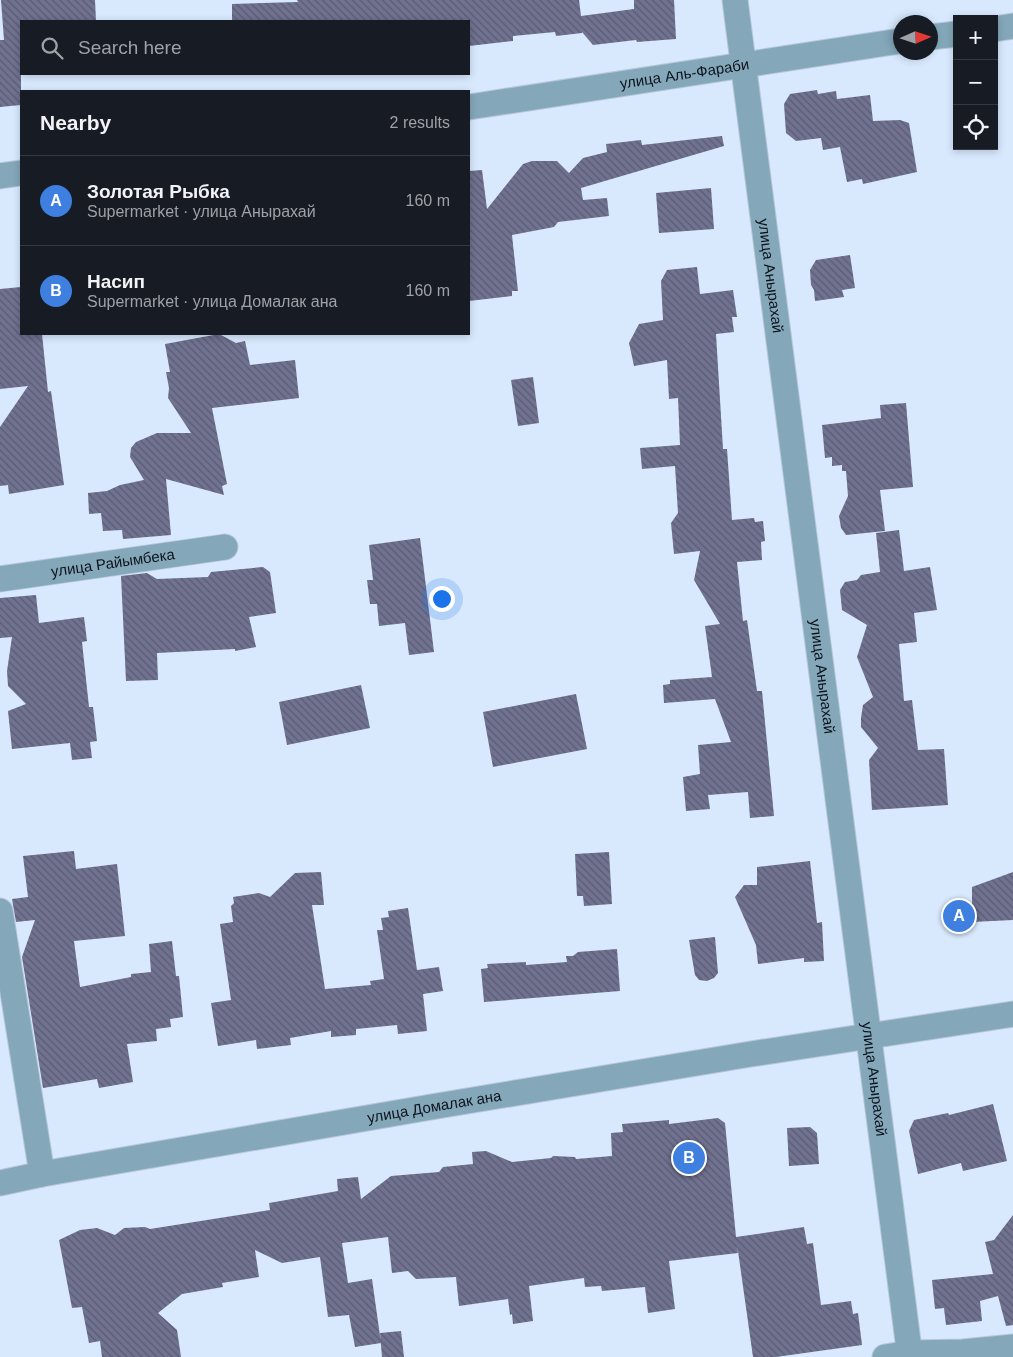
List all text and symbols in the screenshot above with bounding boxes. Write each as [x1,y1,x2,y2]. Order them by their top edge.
north arrow [893,15,938,60]
map controls [953,15,998,150]
button: + [953,15,998,60]
search box [20,20,470,75]
icon: search [38,34,66,62]
text: Search here [78,37,182,58]
street label: улица Аль-Фараби [619,55,750,92]
button: − [953,60,998,105]
button: locate [953,105,998,150]
text: Nearby [40,111,111,134]
text: 2 results [390,114,450,131]
text: Золотая Рыбка [87,181,230,202]
text: A [50,192,62,209]
text: 160 m [406,192,450,209]
text: Supermarket · улица Анырахай [87,203,316,220]
street label: улица Анырахай [755,217,787,334]
text: Насип [87,271,145,292]
text: B [50,282,62,299]
text: 160 m [406,282,450,299]
text: Supermarket · улица Домалак ана [87,293,337,310]
street label: улица Райымбека [50,545,176,580]
your location [429,586,455,612]
street label: улица Анырахай [807,618,839,735]
pin: A [943,897,975,935]
street label: улица Анырахай [859,1021,890,1137]
street label: улица Домалак ана [366,1086,503,1126]
pin: B [673,1139,705,1177]

